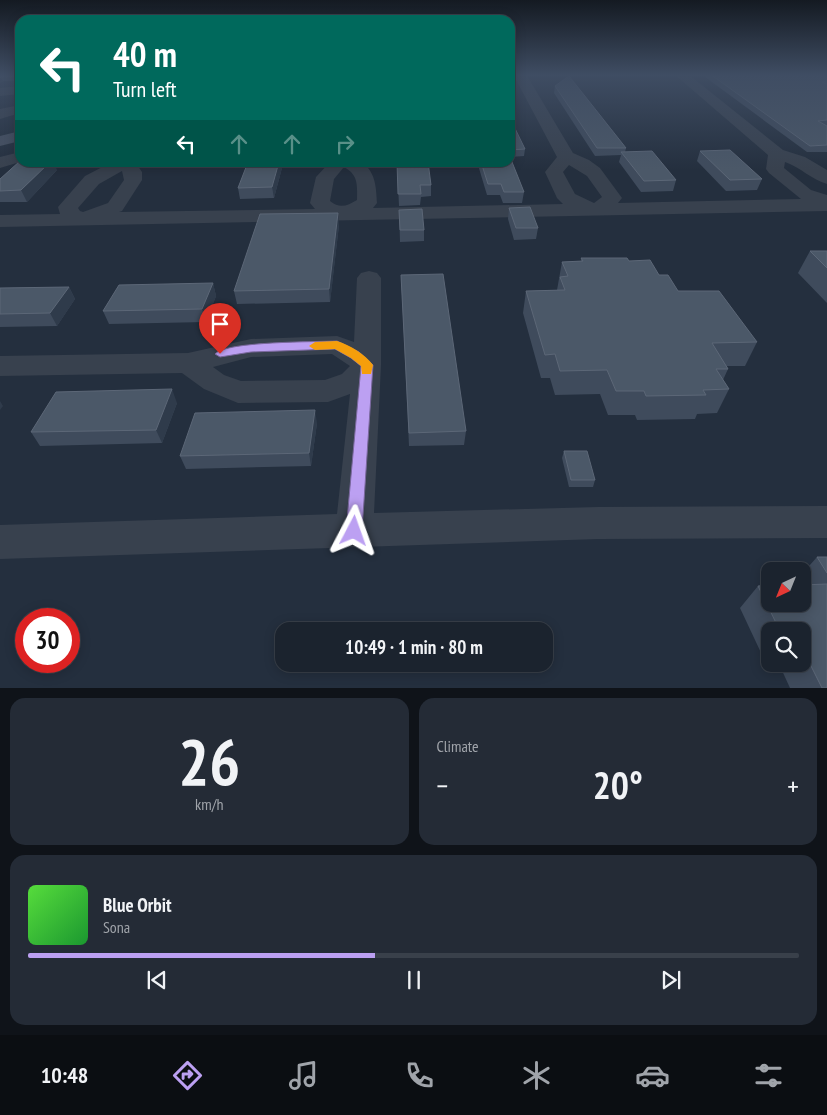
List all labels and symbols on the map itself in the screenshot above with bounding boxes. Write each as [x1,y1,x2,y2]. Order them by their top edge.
pin [199,303,241,354]
position arrow [327,504,379,556]
north arrow [761,562,811,612]
speed limit sign: 30 [15,608,80,673]

